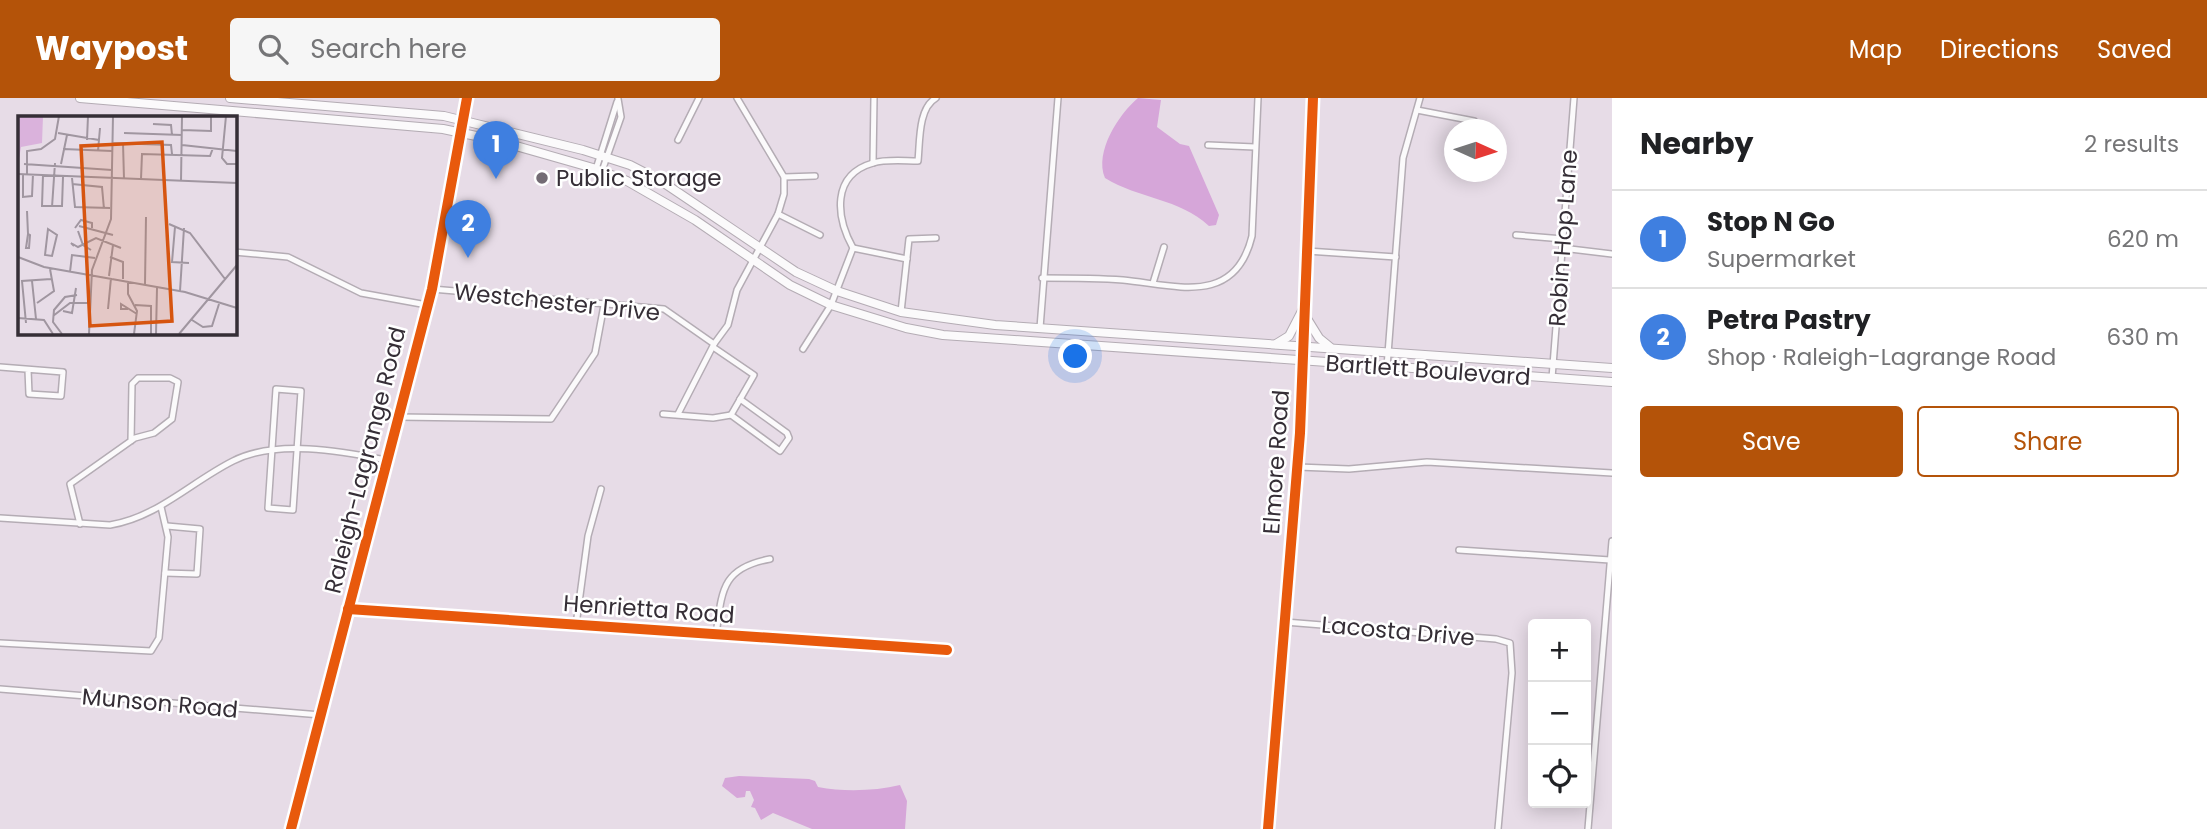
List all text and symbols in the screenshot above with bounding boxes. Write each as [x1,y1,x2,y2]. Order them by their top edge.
search box [230,18,720,81]
text: Waypost [35,25,188,72]
icon: search [254,30,292,68]
text: Search here [310,31,467,67]
text: Map [1849,33,1902,66]
text: Directions [1940,33,2059,66]
text: Saved [2097,33,2172,66]
inset map [18,116,236,334]
north arrow [1444,119,1507,182]
pin: 1 [473,121,519,179]
text: Nearby [1640,122,1754,165]
text: 2 results [2084,128,2179,160]
street label: Robin Hop Lane [1541,148,1585,328]
place label: Public Storage [556,162,722,194]
marker: Public Storage [534,170,550,186]
pin: 2 [445,200,491,258]
text: Stop N Go [1707,204,1835,240]
text: 1 [1659,223,1667,255]
text: 620 m [2107,223,2179,255]
text: Supermarket [1707,243,1856,275]
street label: Westchester Drive [452,275,662,329]
text: Petra Pastry [1707,302,1871,338]
text: 2 [1656,321,1670,353]
text: 630 m [2107,321,2179,353]
street label: Raleigh-Lagrange Road [316,323,414,597]
your location [1058,339,1092,373]
text: Shop · Raleigh-Lagrange Road [1707,341,2056,373]
street label: Bartlett Boulevard [1324,347,1532,393]
street label: Elmore Road [1255,389,1297,535]
button: Save [1640,406,1903,477]
button: Share [1917,406,2179,477]
street label: Henrietta Road [562,587,736,631]
street label: Lacosta Drive [1320,608,1476,654]
map controls [1528,619,1591,808]
button: + [1528,619,1591,682]
street label: Munson Road [81,680,239,726]
button: − [1528,682,1591,745]
button: locate [1528,745,1591,808]

